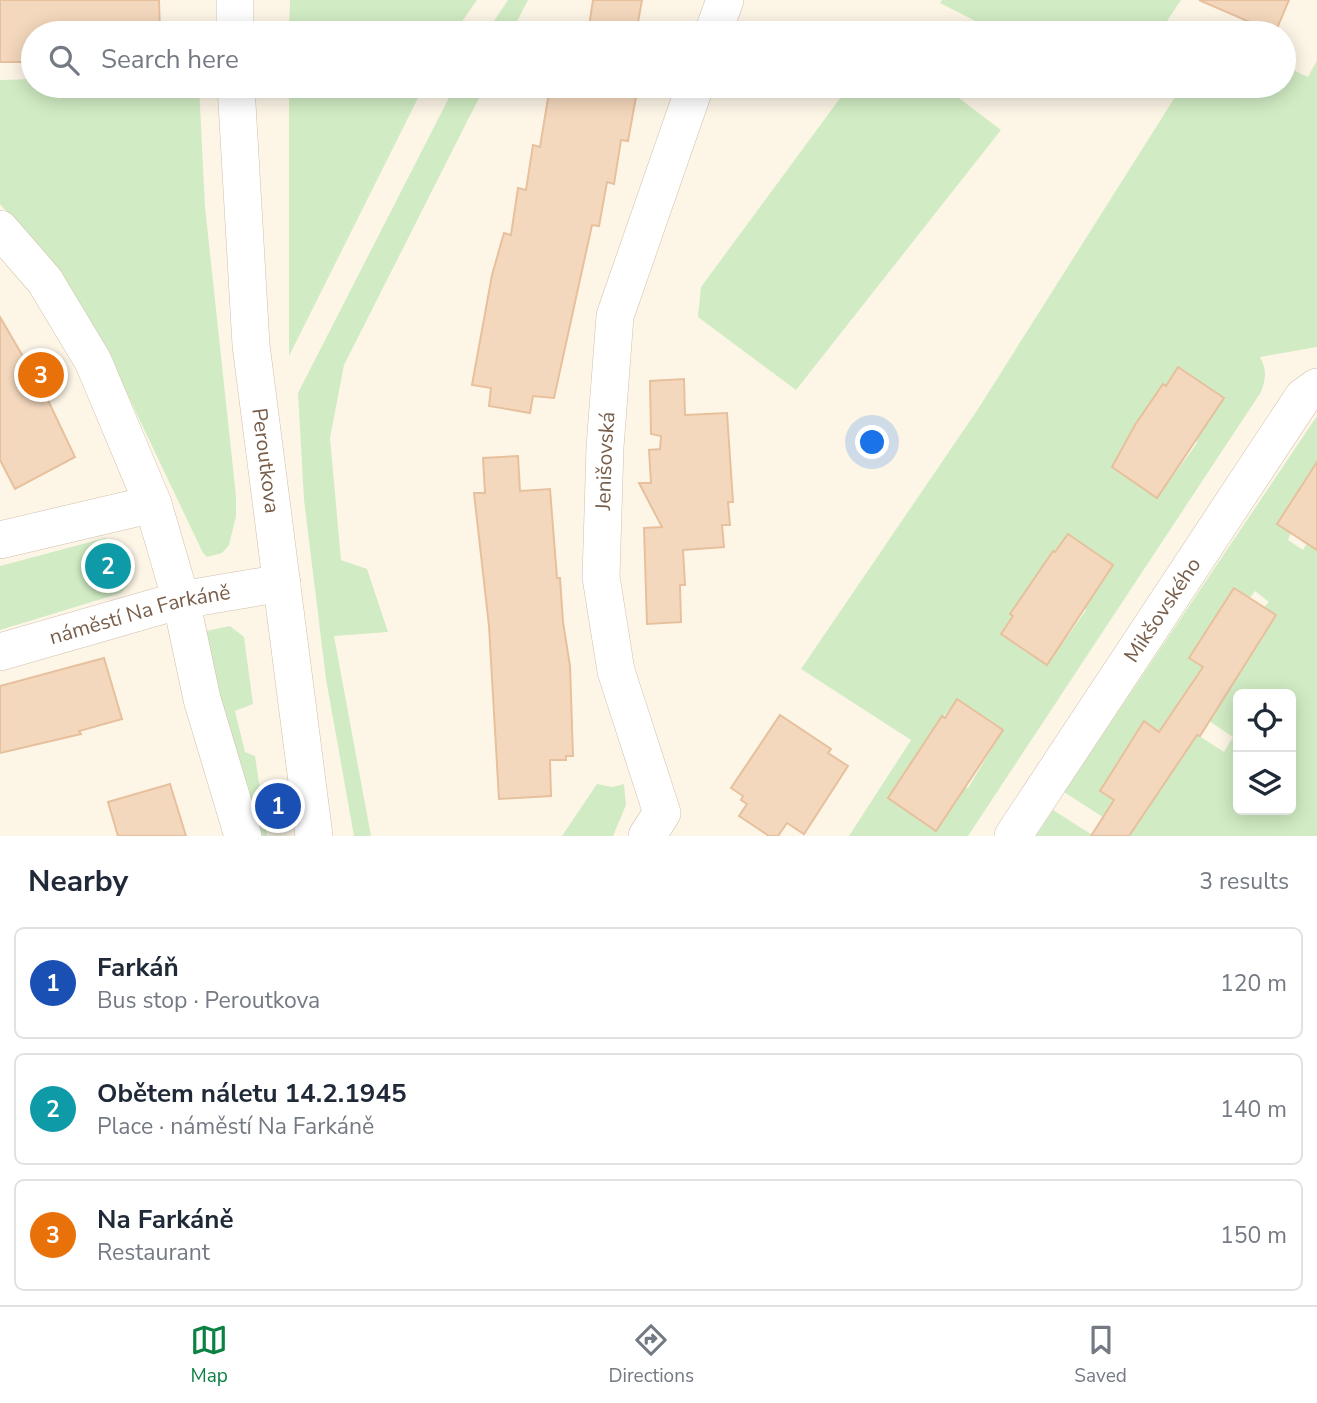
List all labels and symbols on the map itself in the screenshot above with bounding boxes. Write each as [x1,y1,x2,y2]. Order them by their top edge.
pin: 3 [18,349,64,401]
street label: Peroutkova [245,406,286,515]
street label: Jenišovská [589,411,622,512]
your location [855,425,889,459]
pin: 2 [85,540,131,592]
street label: Mikšovského [1117,552,1207,668]
street label: náměstí Na Farkáně [46,578,233,651]
pin: 1 [255,780,301,832]

